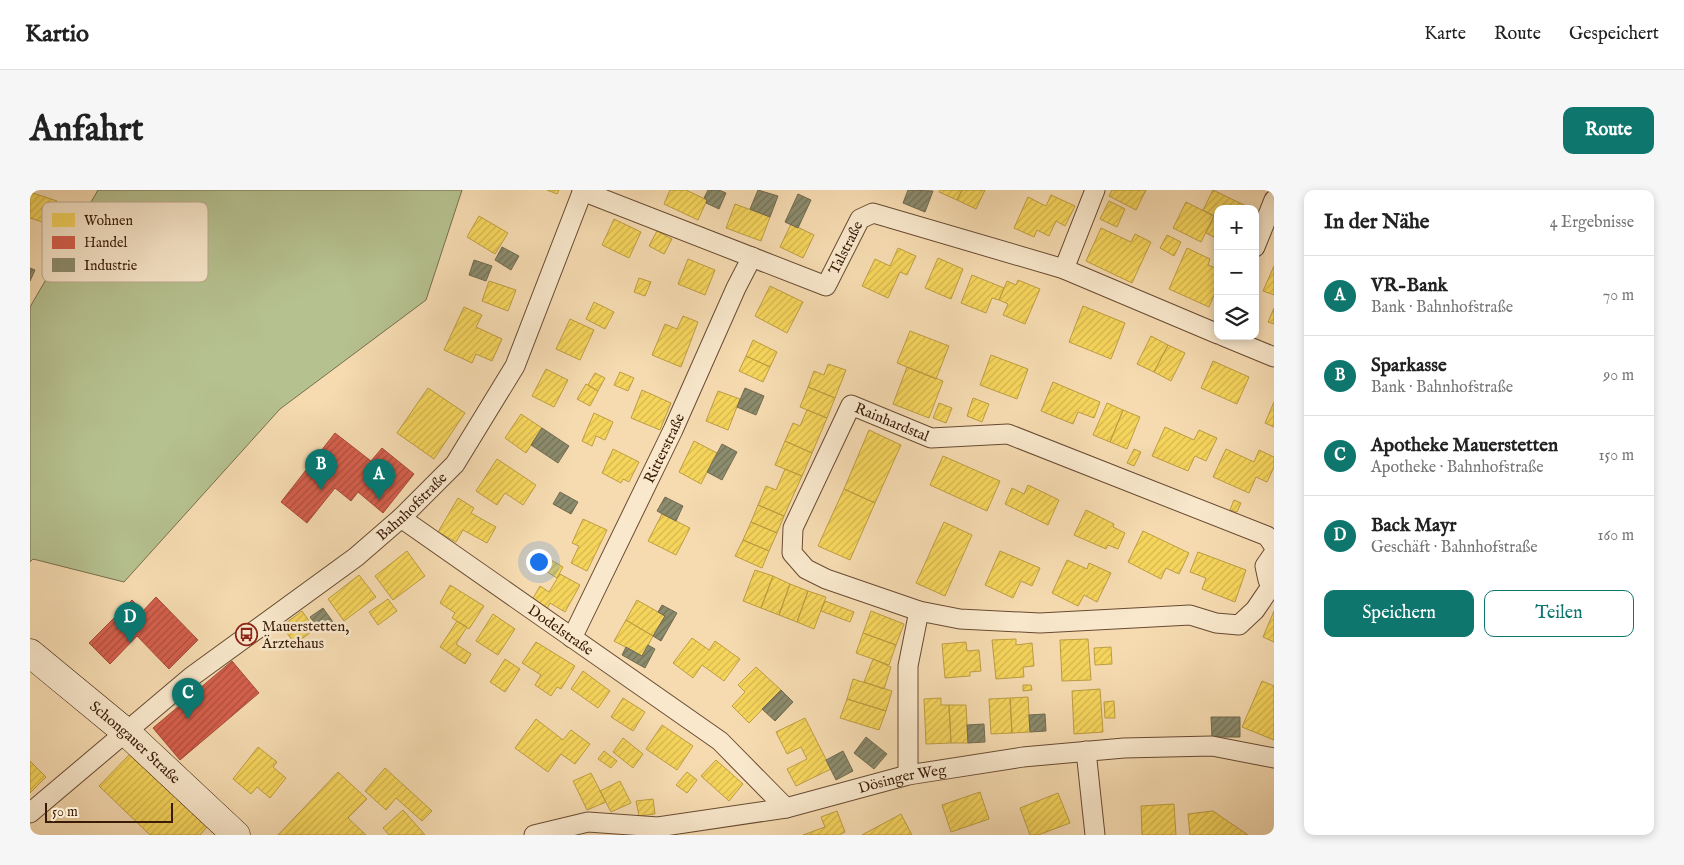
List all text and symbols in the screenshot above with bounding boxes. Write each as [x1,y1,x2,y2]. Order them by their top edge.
text: Kartio [25,19,89,50]
text: Karte [1424,23,1466,46]
text: Route [1494,23,1541,46]
text: Gespeichert [1569,23,1659,46]
button: Route [1563,107,1654,154]
text: Anfahrt [30,108,144,153]
legend [42,202,208,282]
map controls [1214,205,1259,340]
button: + [1214,205,1259,250]
text: In der Nähe [1324,209,1430,236]
text: Wohnen [84,212,133,230]
text: 4 Ergebnisse [1550,213,1634,233]
street label: Talstraße [825,218,867,278]
text: Handel [84,234,127,252]
button: − [1214,250,1259,295]
text: Industrie [84,257,138,275]
text: VR-Bank [1371,274,1448,298]
text: A [1335,286,1345,306]
text: 70 m [1603,286,1634,306]
button: layers [1214,295,1259,340]
text: Bank · Bahnhofstraße [1371,298,1513,318]
text: Sparkasse [1371,354,1447,378]
text: B [1335,366,1345,386]
text: 90 m [1603,366,1634,386]
text: Bank · Bahnhofstraße [1371,378,1513,398]
street label: Rainhardstal [852,399,933,447]
street label: Ritterstraße [640,410,689,486]
text: Apotheke Mauerstetten [1371,434,1558,458]
text: C [1334,446,1346,466]
text: 150 m [1599,446,1634,466]
pin: B [305,449,337,490]
text: Apotheke · Bahnhofstraße [1371,458,1544,478]
pin: A [363,459,395,500]
street label: Bahnhofstraße [373,468,451,545]
text: Back Mayr [1371,514,1456,538]
text: D [1334,526,1346,546]
text: 160 m [1598,526,1634,546]
text: Geschäft · Bahnhofstraße [1371,538,1538,558]
your location [526,549,552,575]
button: Speichern [1324,590,1474,637]
button: Teilen [1484,590,1634,637]
street label: Dodelstraße [524,601,597,660]
pin: D [114,602,146,643]
place label: Mauerstetten, Ärztehaus [261,617,349,653]
bus stop icon: Mauerstetten, Ärztehaus [234,623,258,647]
pin: C [172,678,204,719]
street label: Schongauer Straße [85,697,184,788]
street label: Dösinger Weg [856,760,948,798]
scale bar [45,800,172,823]
text: 50 m [52,803,78,821]

